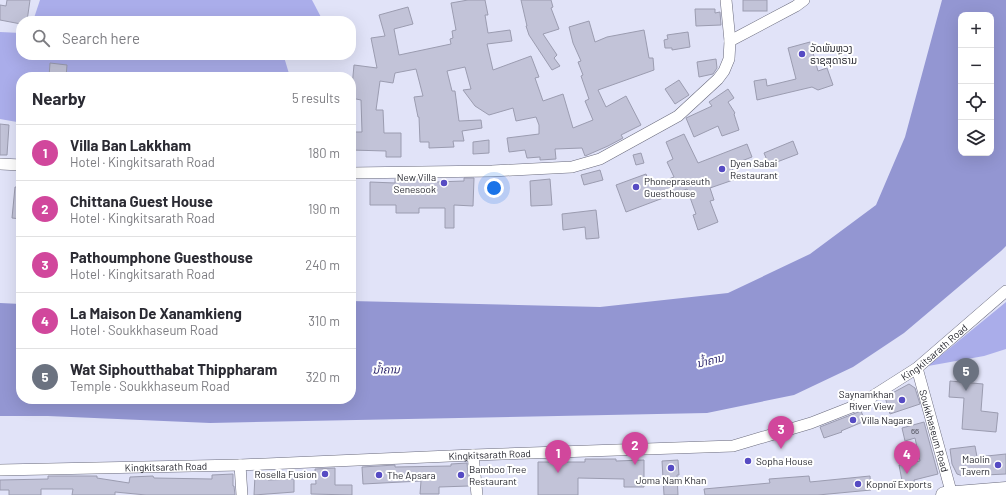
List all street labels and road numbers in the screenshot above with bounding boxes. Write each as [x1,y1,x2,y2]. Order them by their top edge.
street label: Kingkitsarath Road [899,321,970,383]
street label: Soukkhaseum Road [917,388,951,473]
street label: Kingkitsarath Road [448,447,531,462]
street label: Kingkitsarath Road [125,460,207,473]

